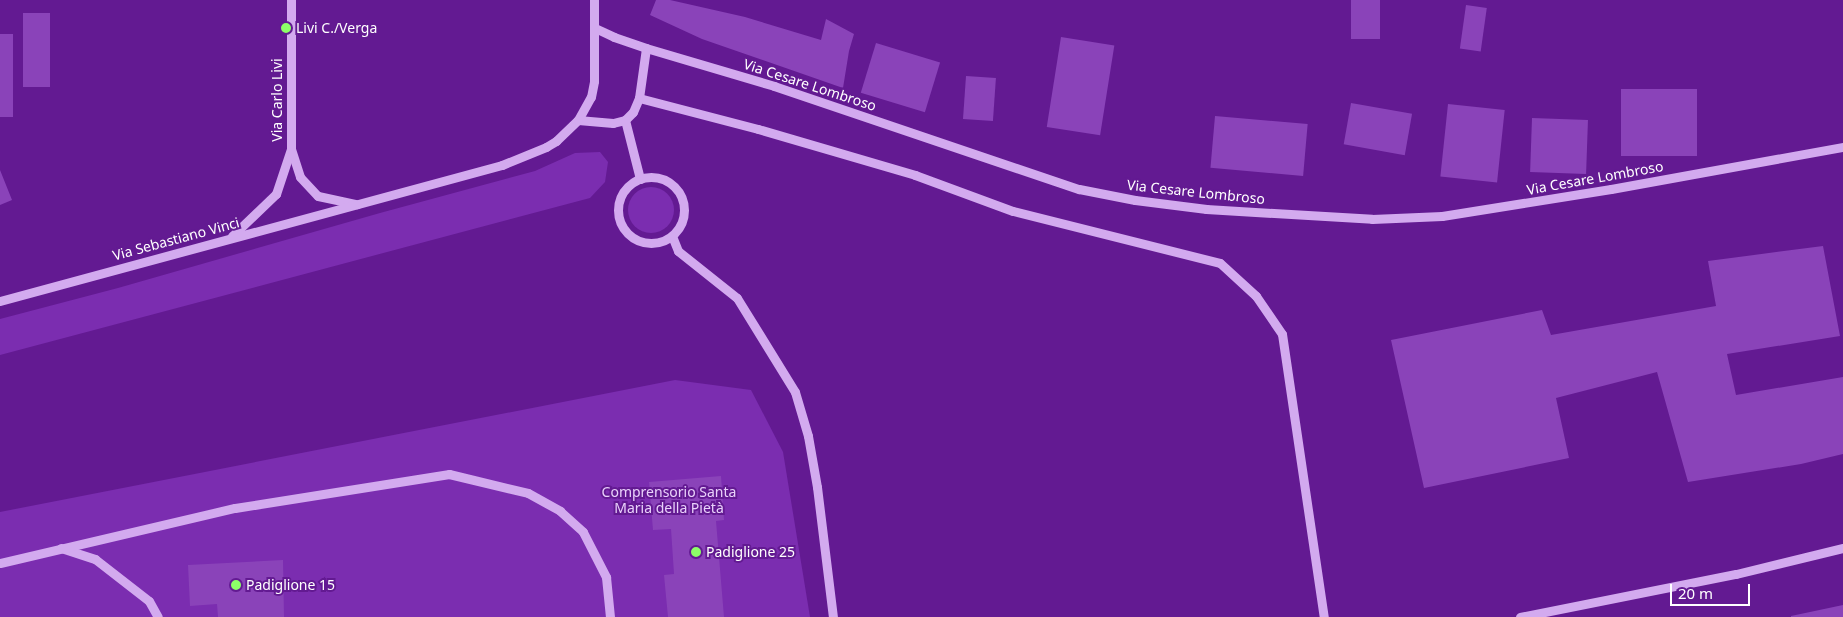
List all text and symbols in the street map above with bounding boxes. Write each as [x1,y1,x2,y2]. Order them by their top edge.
place label: Livi C./Verga [296,20,377,36]
marker: Livi C./Verga [280,22,292,34]
street label: Via Cesare Lombroso [742,56,878,114]
street label: Via Carlo Livi [269,58,285,142]
street label: Via Cesare Lombroso [1525,158,1665,198]
street label: Via Cesare Lombroso [1126,176,1266,208]
street label: Via Sebastiano Vinci [111,214,241,264]
park label: Comprensorio Santa Maria della Pietà [602,484,736,516]
place label: Padiglione 25 [706,544,795,560]
marker: Padiglione 25 [690,546,702,558]
scale bar [1673,574,1753,606]
place label: Padiglione 15 [246,577,335,593]
marker: Padiglione 15 [230,579,242,591]
text: 20 m [1678,583,1713,603]

